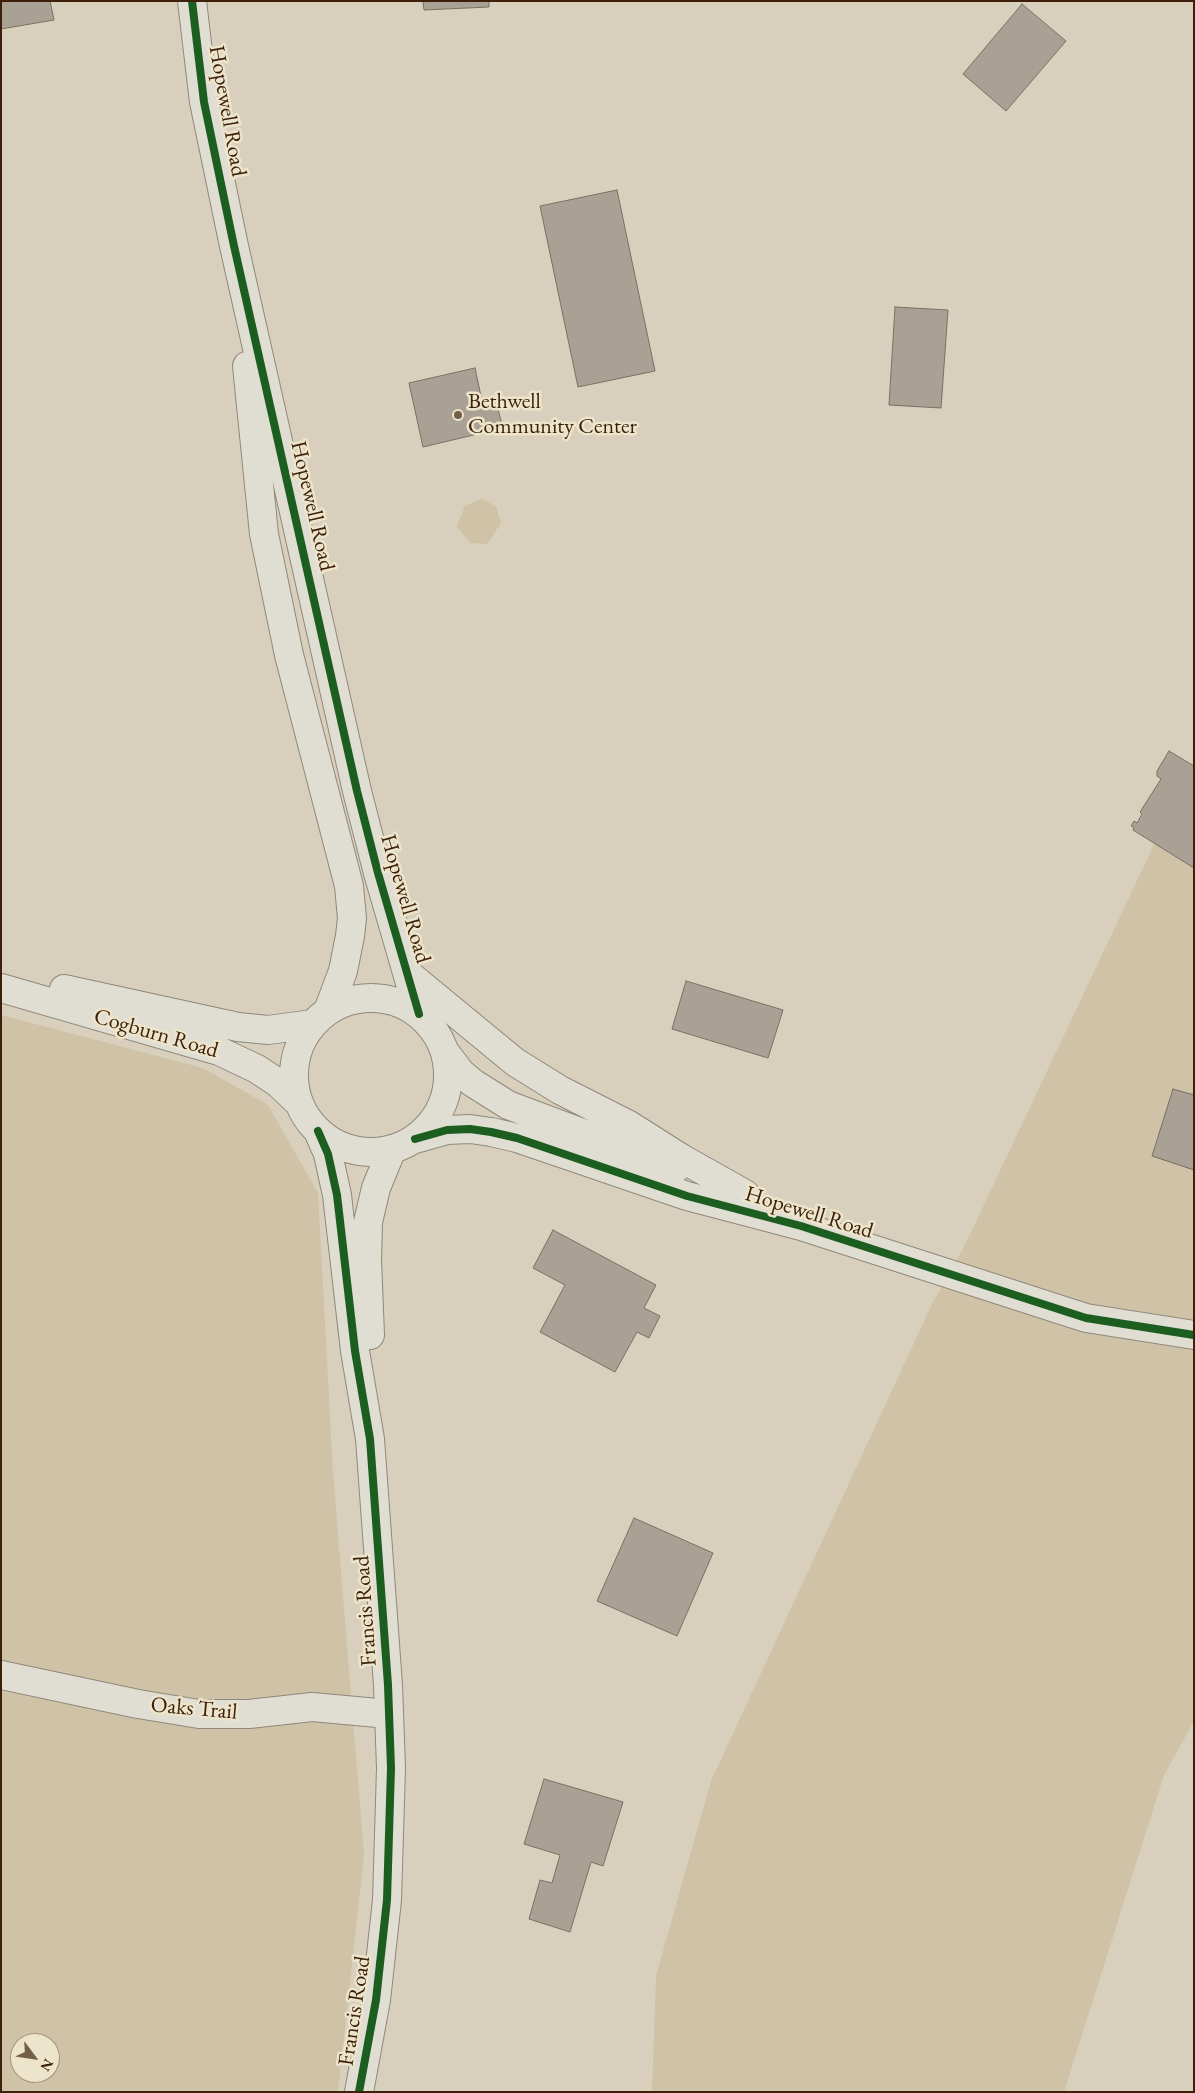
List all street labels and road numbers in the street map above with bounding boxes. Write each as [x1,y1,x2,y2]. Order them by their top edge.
street label: Hopewell Road [202,43,252,179]
street label: Hopewell Road [284,438,340,574]
street label: Hopewell Road [374,832,436,966]
street label: Cogburn Road [91,1004,221,1064]
street label: Hopewell Road [742,1181,876,1245]
street label: Francis Road [349,1555,383,1667]
street label: Oaks Trail [150,1692,238,1726]
street label: Francis Road [333,1954,377,2068]

